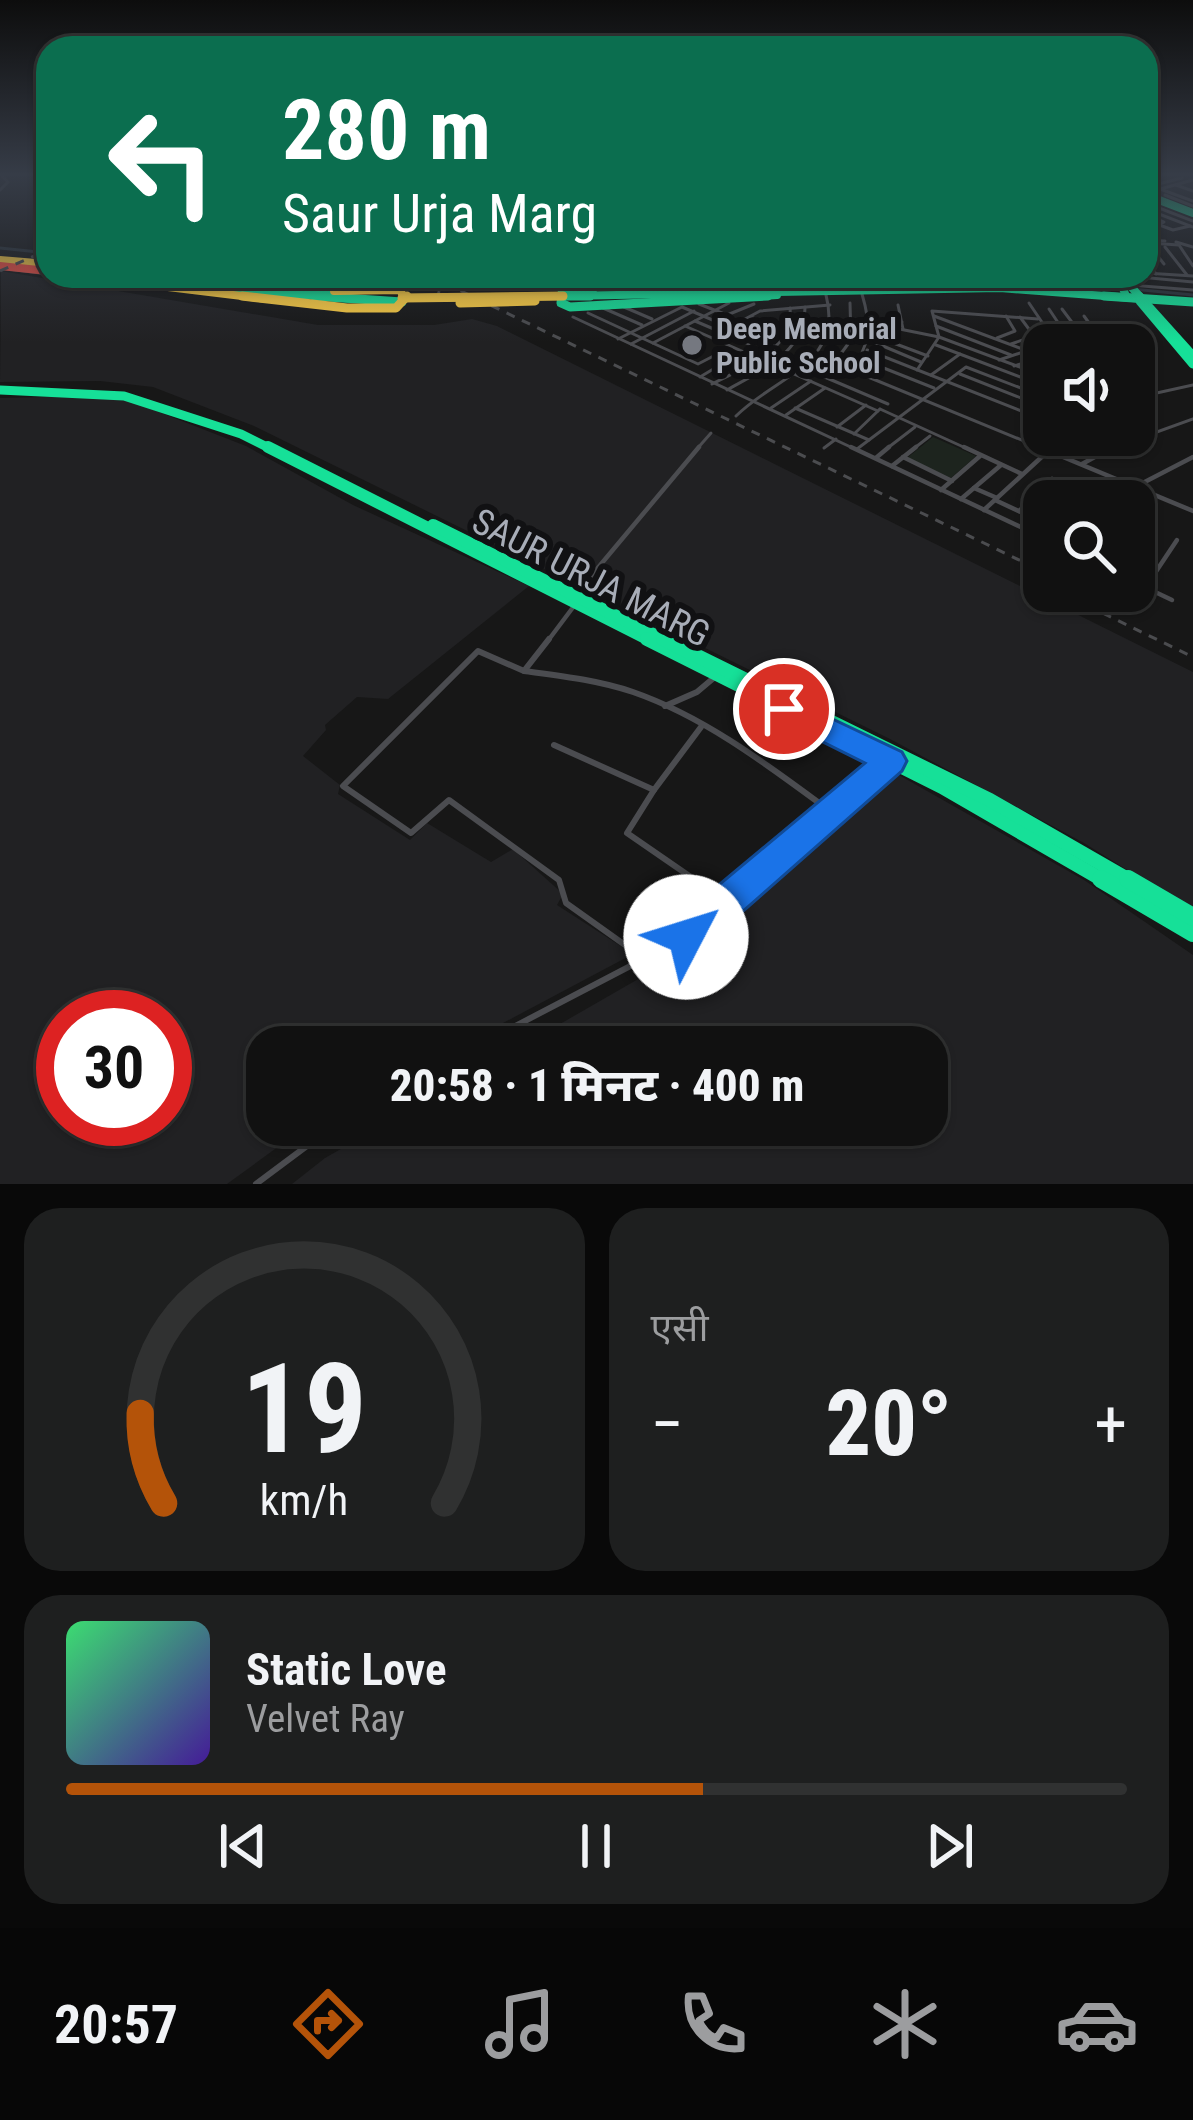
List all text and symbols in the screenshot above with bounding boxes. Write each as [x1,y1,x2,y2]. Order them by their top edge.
text: 280 m [282,81,491,180]
icon: left [84,84,240,240]
text: Saur Urja Marg [282,182,597,245]
place label: Deep Memorial Public School [716,311,897,380]
map controls [1023,324,1155,612]
button: sound [1023,324,1155,456]
marker: Deep Memorial Public School [679,332,705,358]
button: search [1023,480,1155,612]
street label: SAUR URJA MARG [465,500,717,656]
pin [733,658,835,760]
icon: arrive [751,676,817,742]
position arrow [623,874,749,1000]
speed limit sign: 30 [36,990,192,1146]
text: 20:58 · 1 मिनट · 400 m [390,1059,804,1112]
text: एसी [651,1305,709,1351]
text: 19 [241,1336,367,1482]
text: 20° [825,1372,952,1477]
text: − [651,1386,684,1463]
text: + [1094,1386,1127,1463]
text: km/h [260,1474,348,1524]
text: Static Love [246,1643,447,1696]
text: Velvet Ray [246,1696,405,1742]
icon: previous [210,1813,276,1879]
icon: pause [563,1813,629,1879]
icon: next [917,1813,983,1879]
icon: directions [286,1982,370,2066]
icon: music [478,1982,562,2066]
icon: phone [671,1982,755,2066]
icon: climate [863,1982,947,2066]
icon: car [1055,1982,1139,2066]
text: 20:57 [54,1993,178,2056]

